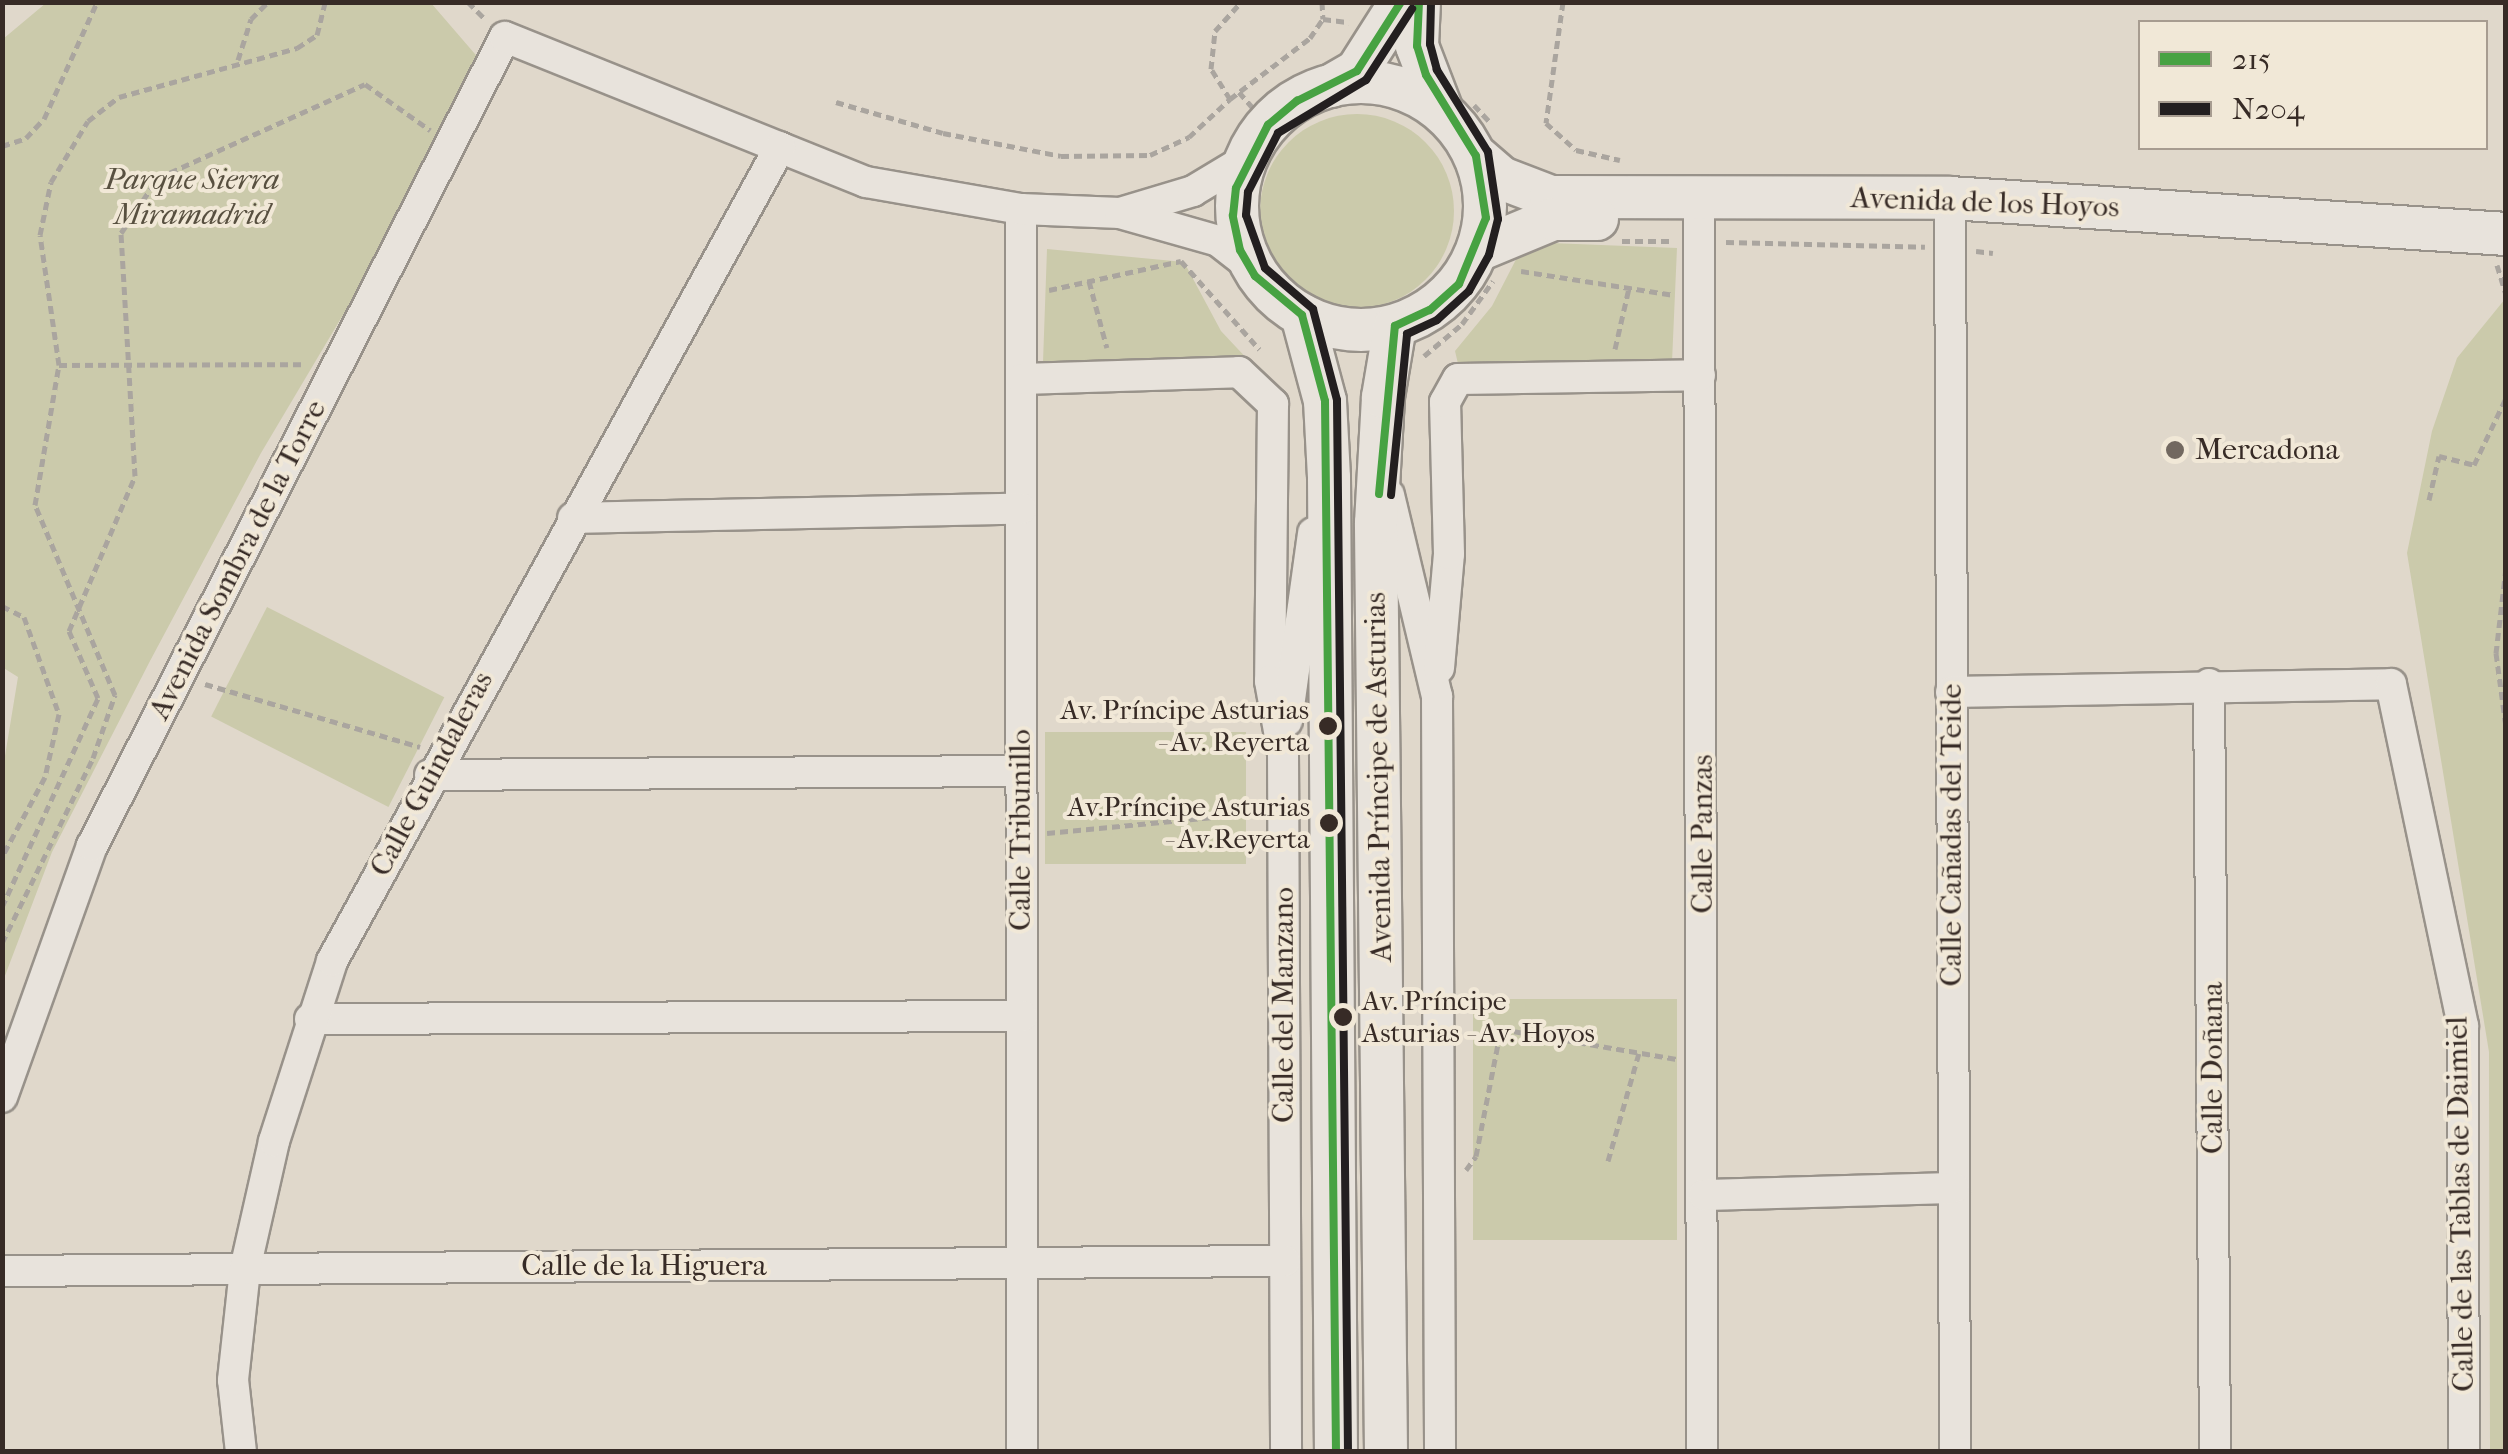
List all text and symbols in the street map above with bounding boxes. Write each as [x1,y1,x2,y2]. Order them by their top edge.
legend [2138,20,2488,150]
text: 215 [2232,42,2271,77]
text: N204 [2232,92,2304,127]
park label: Parque Sierra Miramadrid [104,162,280,232]
street label: Avenida de los Hoyos [1850,180,2120,226]
street label: Avenida Sombra de la Torre [142,394,334,726]
place label: Mercadona [2195,432,2339,468]
marker: Mercadona [2164,439,2186,461]
street label: Avenida Príncipe de Asturias [1358,592,1400,962]
street label: Calle Guindaleras [363,665,501,883]
street label: Calle Cañadas del Teide [1934,684,1970,986]
place label: Av. Príncipe Asturias - Av. Reyerta [1060,693,1309,759]
marker: Av. Príncipe Asturias - Av. Reyerta [1318,716,1338,736]
street label: Calle Tribunillo [1003,729,1039,931]
street label: Calle Panzas [1685,754,1721,914]
place label: Av.Príncipe Asturias - Av.Reyerta [1068,790,1310,856]
marker: Av.Príncipe Asturias - Av.Reyerta [1319,813,1339,833]
street label: Calle del Manzano [1266,887,1302,1123]
street label: Calle Doñana [2195,982,2231,1154]
place label: Av. Príncipe Asturias - Av. Hoyos [1362,984,1595,1050]
marker: Av. Príncipe Asturias - Av. Hoyos [1333,1007,1353,1027]
street label: Calle de las Tablas de Daimiel [2440,1016,2482,1392]
street label: Calle de la Higuera [521,1248,767,1284]

